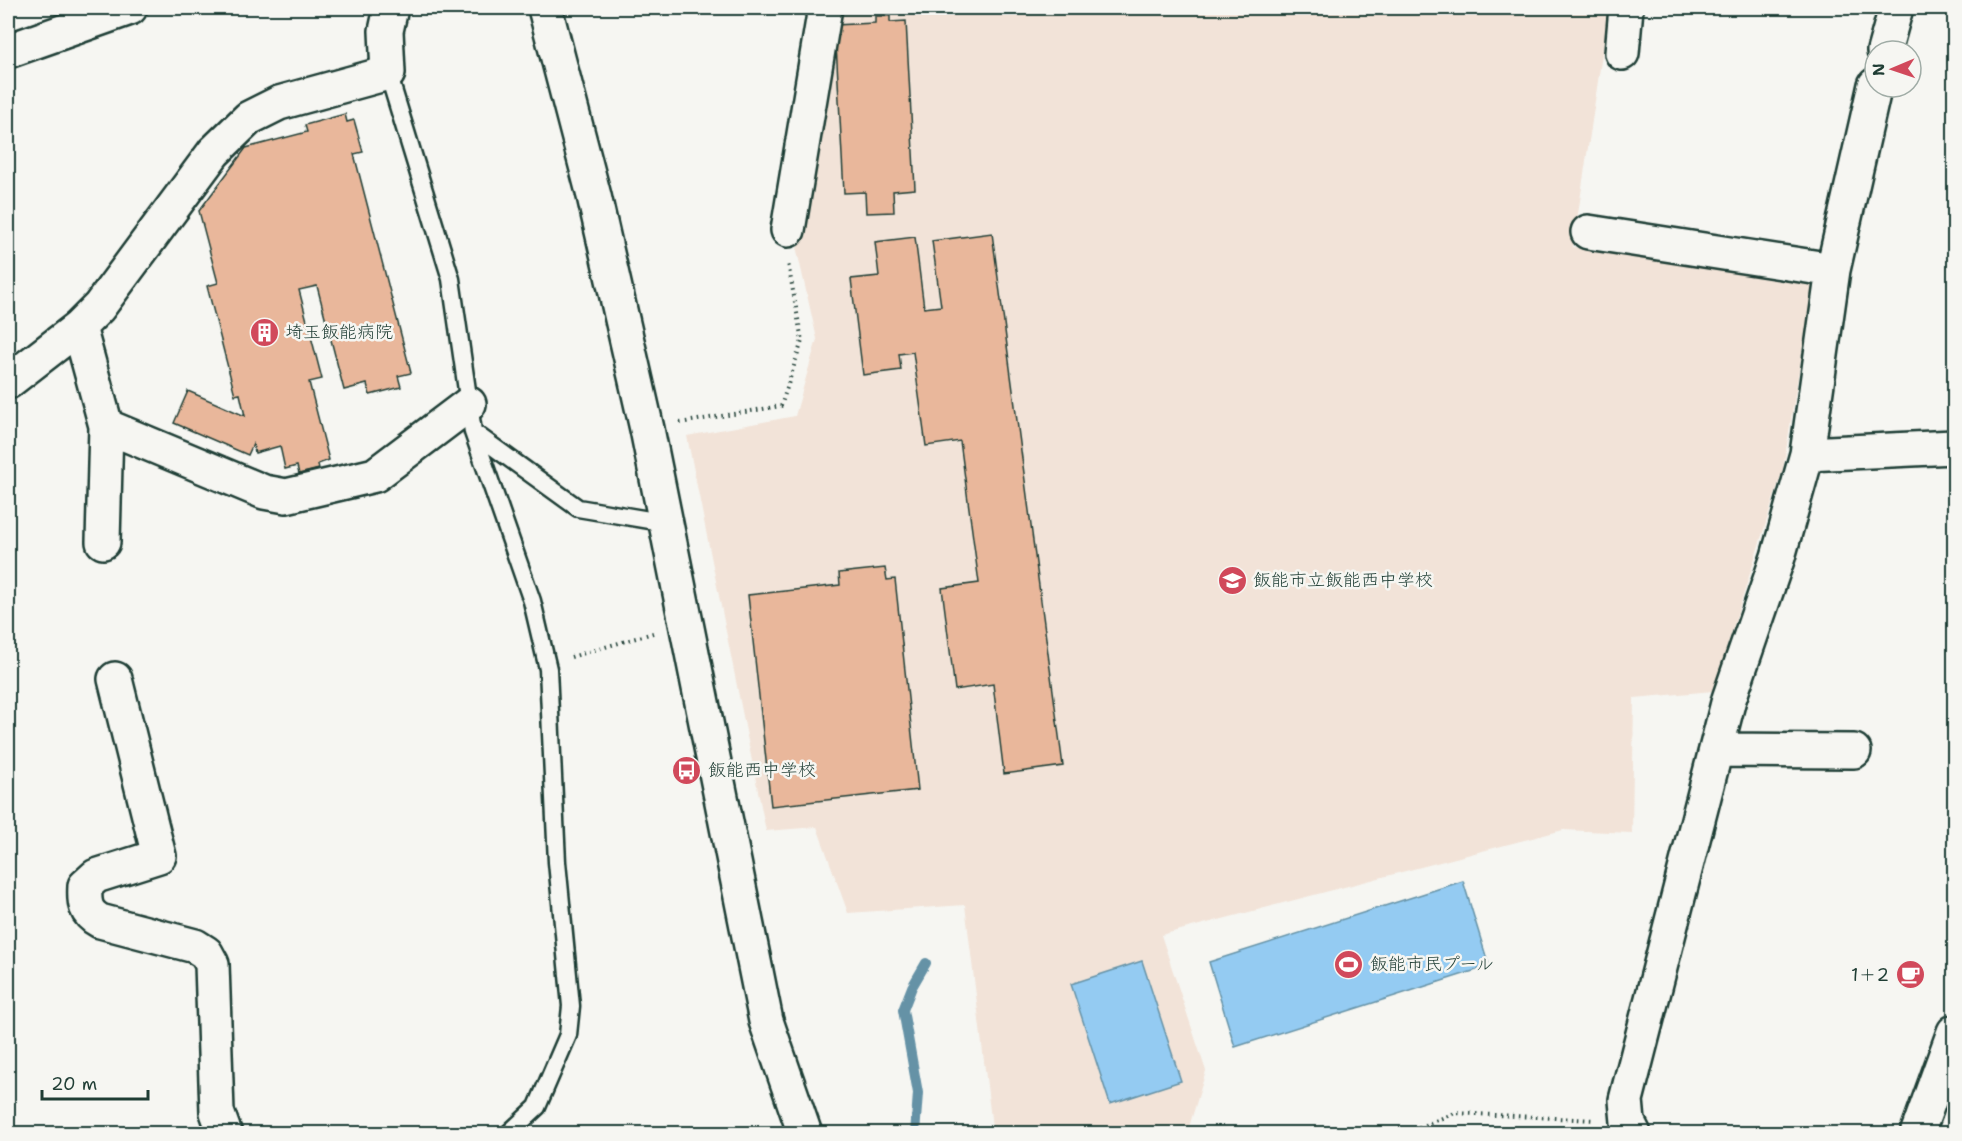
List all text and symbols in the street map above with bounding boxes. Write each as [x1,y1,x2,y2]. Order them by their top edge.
north arrow [1863,39,1923,99]
text: N [1868,63,1889,76]
building icon: 埼玉飯能病院 [248,316,280,348]
place label: 埼玉飯能病院 [285,320,393,344]
school or university icon: 飯能市立飯能西中学校 [1216,564,1248,596]
place label: 飯能市立飯能西中学校 [1253,568,1433,592]
bus stop icon: 飯能西中学校 [671,754,703,786]
place label: 飯能西中学校 [708,758,816,782]
sports icon: 飯能市民プール [1333,948,1365,980]
place label: 飯能市民プール [1370,952,1494,976]
cafe icon: 1＋2 [1894,959,1926,991]
place label: 1＋2 [1851,963,1889,987]
scale bar [42,1063,148,1101]
text: 20 m [51,1072,97,1096]

